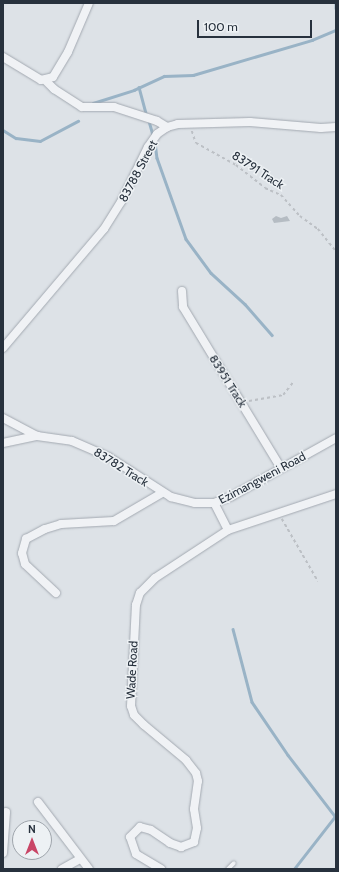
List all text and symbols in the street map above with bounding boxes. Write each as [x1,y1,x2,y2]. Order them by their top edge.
scale bar [199,12,314,38]
text: 100 m [204,19,238,34]
street label: 83788 Street [116,138,160,204]
street label: 83791 Track [229,148,287,192]
street label: 83951 Track [206,352,250,410]
street label: 83782 Track [91,445,151,489]
street label: Ezimangweni Road [216,449,308,507]
street label: Wade Road [123,641,141,699]
north arrow [12,820,52,860]
text: N [28,822,36,836]

